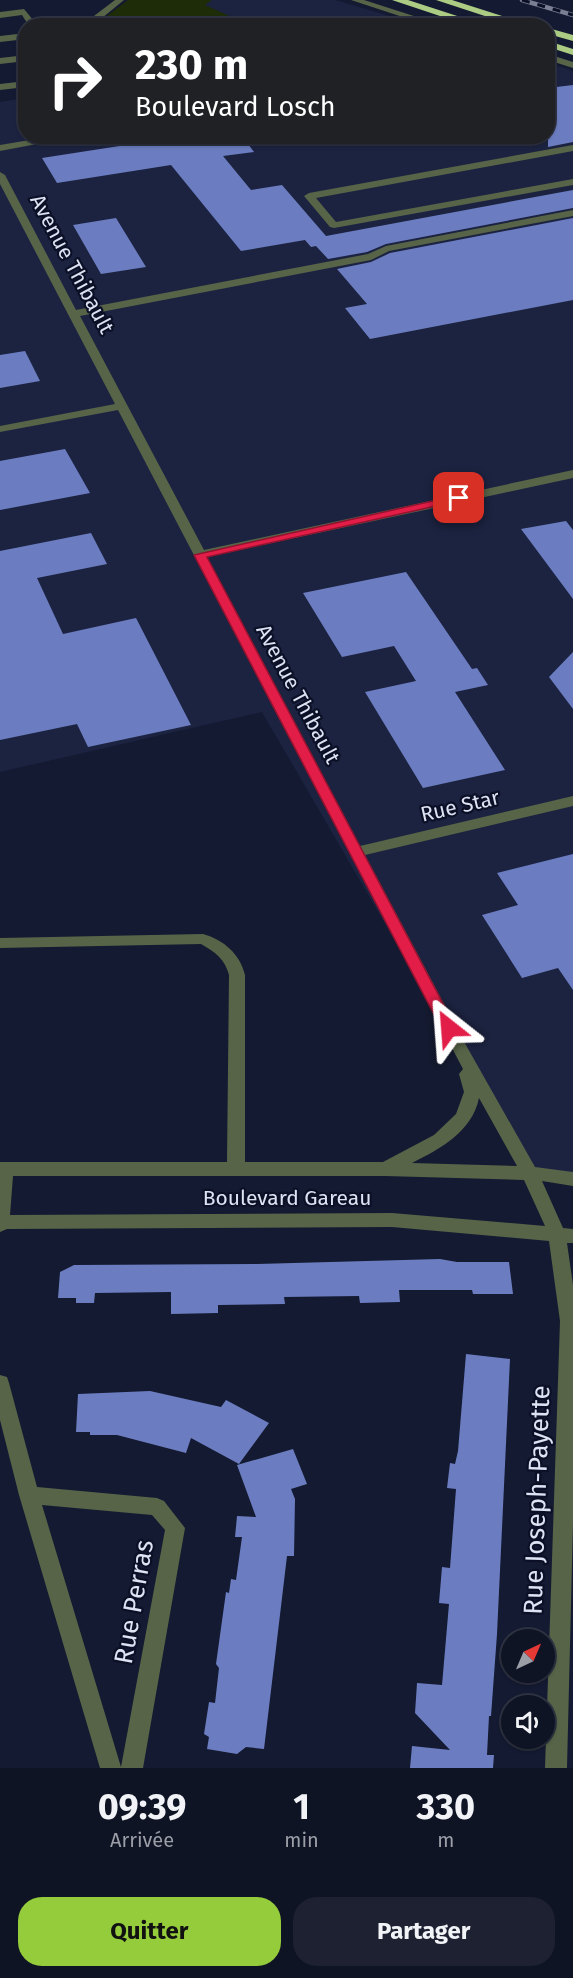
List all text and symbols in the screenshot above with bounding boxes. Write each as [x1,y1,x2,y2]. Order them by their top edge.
text: 230 m [135,40,248,90]
icon: right [36,42,114,120]
text: Boulevard Losch [135,91,336,123]
street label: Avenue Thibault [24,190,120,338]
pin [433,472,484,523]
icon: arrive [442,481,475,514]
street label: Avenue Thibault [250,620,346,768]
street label: Rue Star [418,784,502,828]
position arrow [417,996,481,1060]
street label: Boulevard Gareau [203,1185,371,1211]
street label: Rue Joseph-Payette [518,1385,556,1615]
street label: Rue Perras [108,1537,160,1667]
north arrow [501,1629,555,1683]
map controls [501,1629,555,1749]
button: sound [501,1695,555,1749]
text: 09:39 [98,1785,186,1829]
text: 1 [293,1785,310,1829]
text: 330 [417,1785,475,1829]
text: Arrivée [110,1828,174,1852]
text: min [284,1828,319,1852]
text: m [437,1828,454,1852]
button: Quitter [18,1897,281,1966]
button: Partager [293,1897,555,1966]

